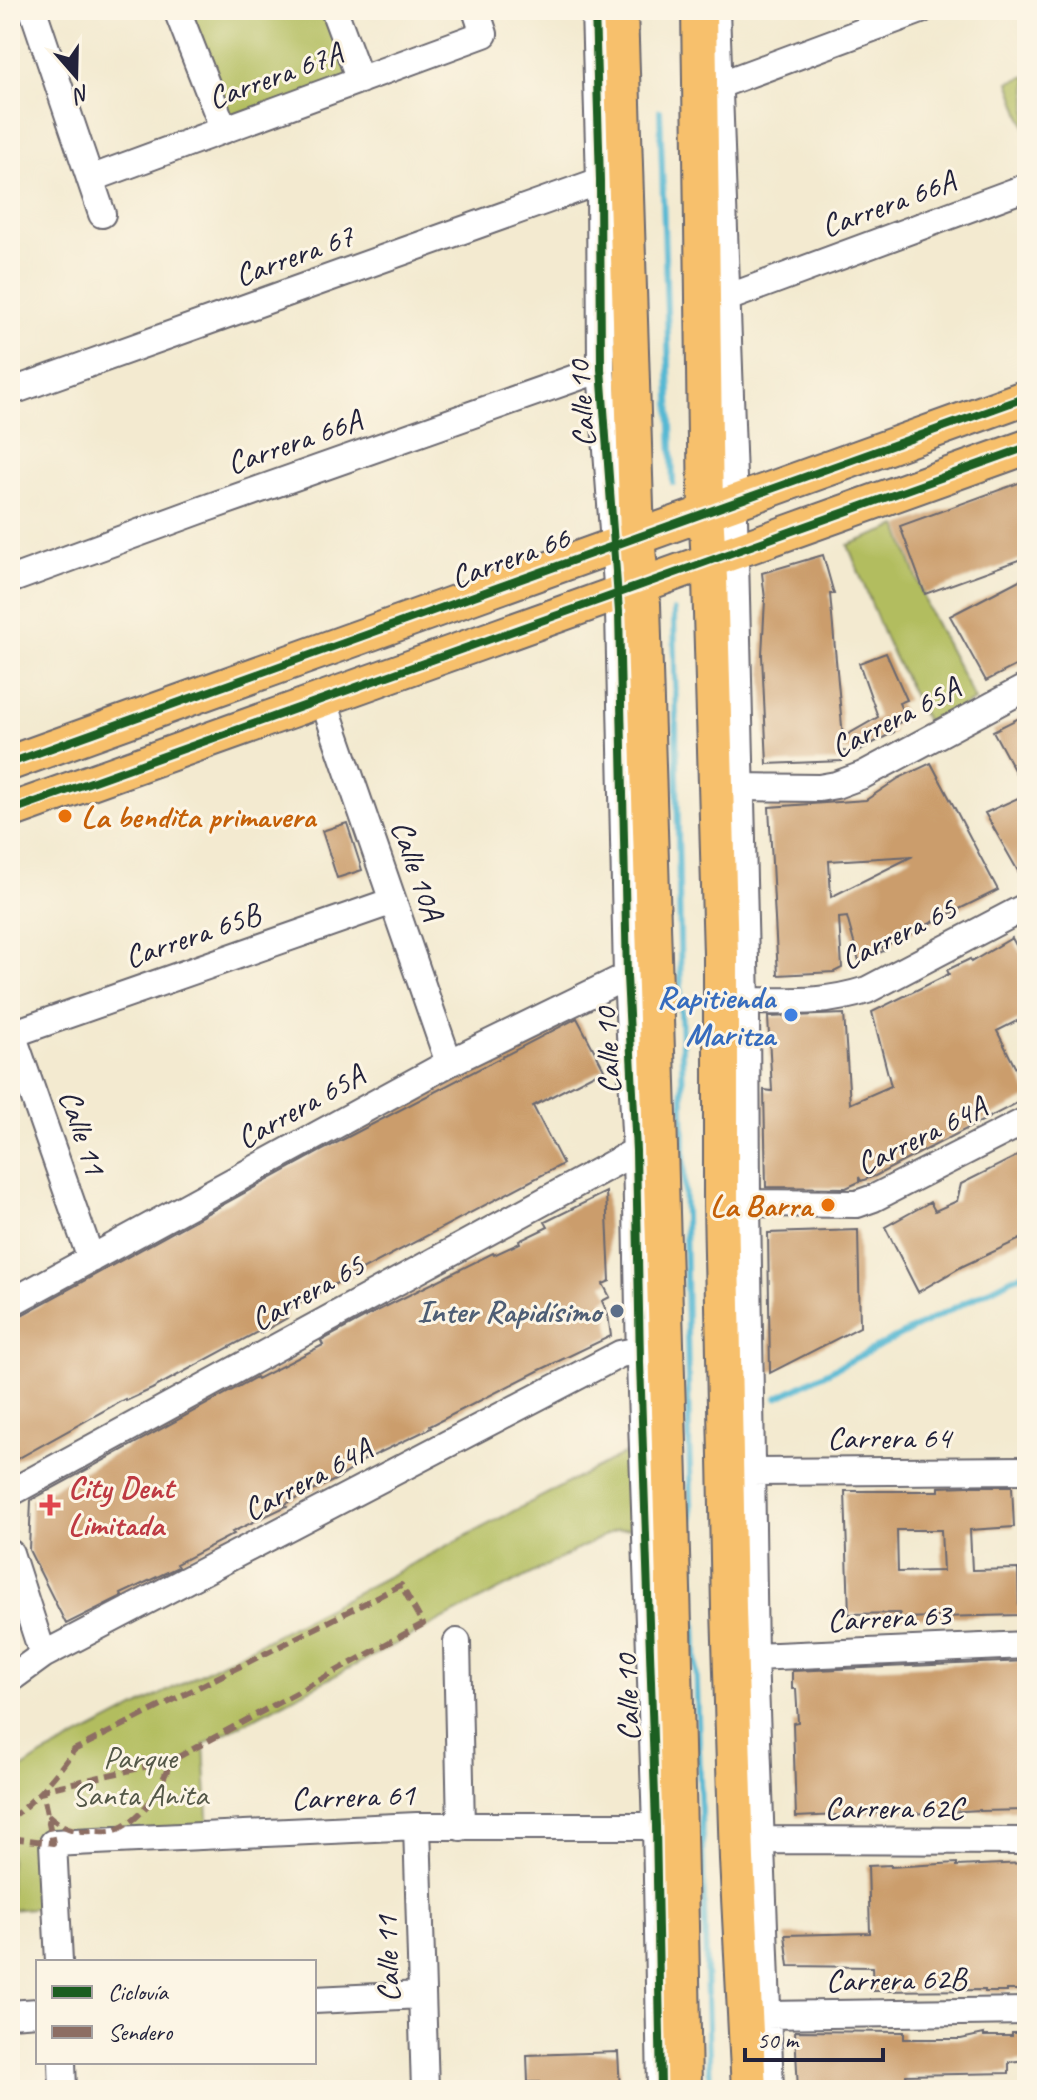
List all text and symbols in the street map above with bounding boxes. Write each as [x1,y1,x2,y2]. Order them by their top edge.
street label: Carrera 67A [202,32,350,119]
north arrow [36,36,116,116]
text: N [68,78,94,110]
street label: Carrera 66A [815,160,963,247]
street label: Carrera 67 [229,215,361,296]
street label: Calle 10 [558,357,605,449]
street label: Carrera 66A [221,399,369,484]
street label: Carrera 66 [445,517,577,598]
street label: Carrera 65A [824,667,969,767]
place label: La bendita primavera [81,796,318,837]
marker: La bendita primavera [56,807,74,825]
street label: Calle 10A [381,815,454,927]
street label: Carrera 65 [834,887,964,979]
street label: Carrera 65B [119,892,267,978]
place label: Rapitienda Maritza [657,977,778,1055]
street label: Calle 10 [585,1004,630,1095]
marker: Rapitienda Maritza [782,1006,800,1024]
street label: Carrera 65A [229,1054,373,1158]
street label: Calle 11 [49,1084,117,1181]
street label: Carrera 64A [849,1086,995,1185]
place label: La Barra [710,1185,815,1226]
marker: La Barra [819,1196,837,1214]
street label: Carrera 65 [243,1244,373,1340]
place label: Inter Rapidísimo [417,1291,604,1332]
marker: Inter Rapidísimo [608,1302,626,1320]
street label: Carrera 64 [827,1417,954,1458]
street label: Carrera 64A [236,1428,380,1530]
place label: City Dent Limitada [68,1467,177,1545]
marker: City Dent Limitada [39,1494,61,1516]
street label: Carrera 63 [826,1594,954,1641]
street label: Calle 10 [605,1651,650,1742]
park label: Parque Santa Anita [72,1737,210,1815]
street label: Carrera 61 [290,1774,417,1819]
street label: Carrera 62C [825,1787,966,1828]
street label: Calle 11 [365,1913,410,2003]
street label: Carrera 62B [825,1958,969,2001]
legend [36,1960,316,2064]
text: Ciclovía [108,1977,169,2007]
scale bar [745,2012,883,2062]
text: Sendero [108,2017,174,2047]
text: 50 m [757,2025,800,2055]

